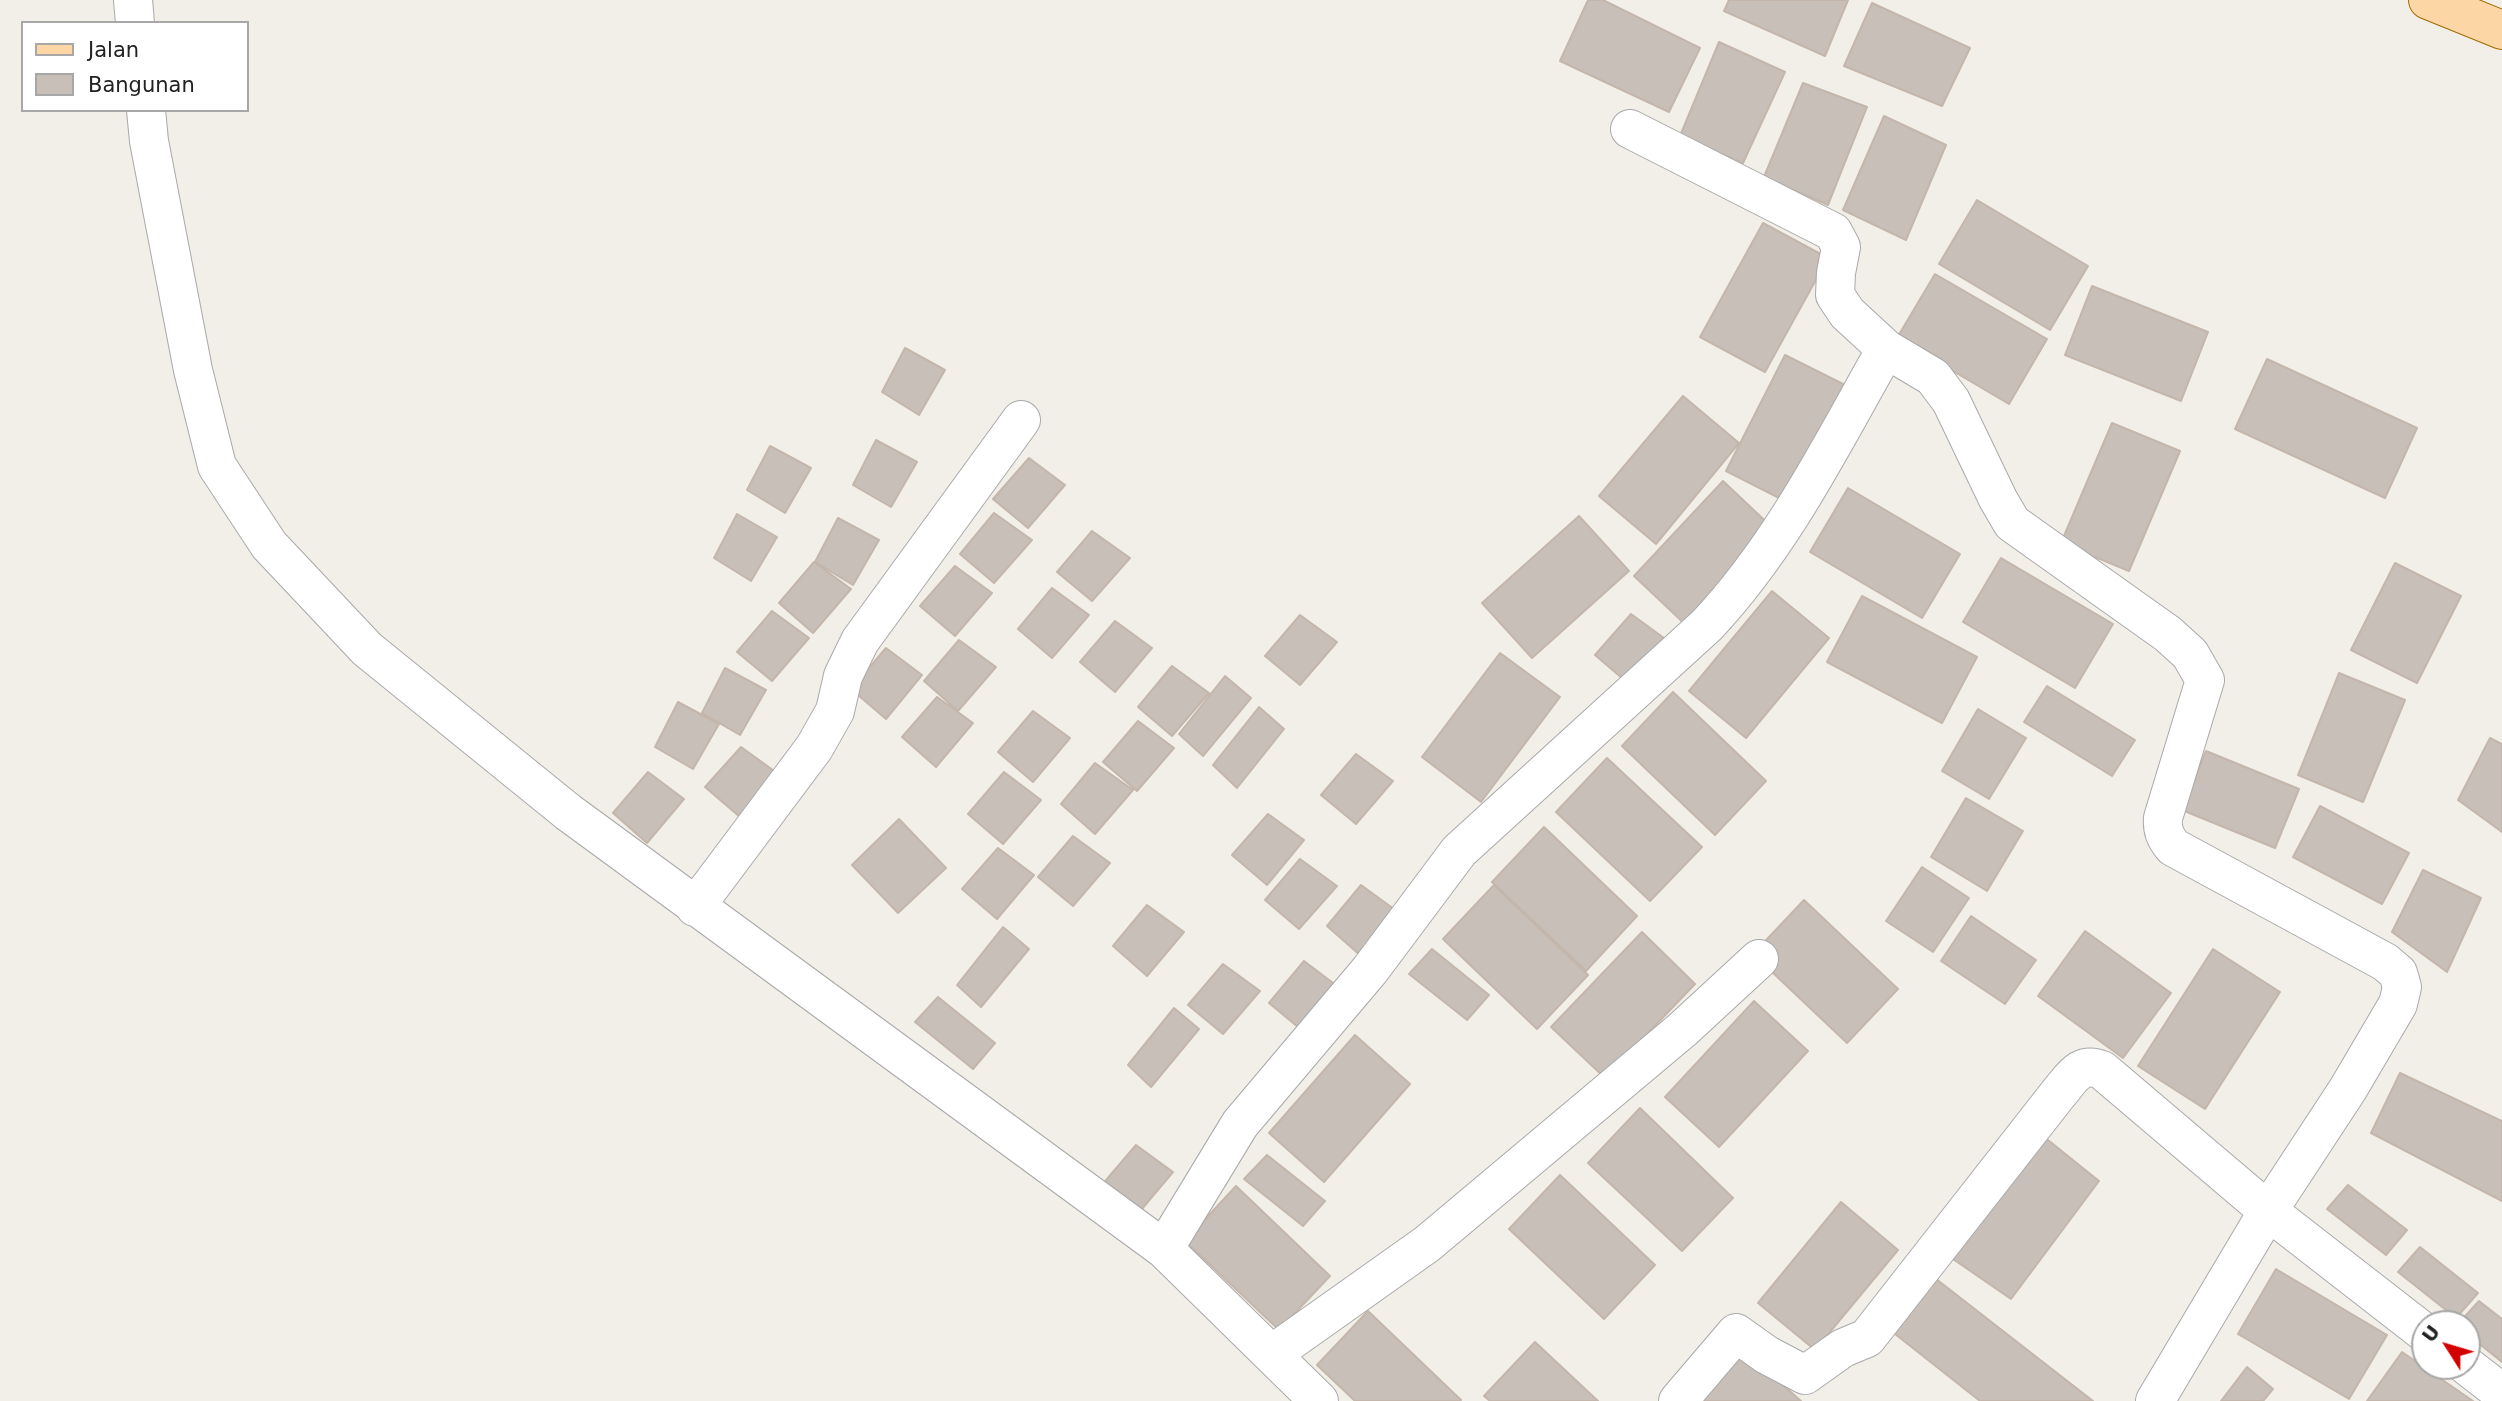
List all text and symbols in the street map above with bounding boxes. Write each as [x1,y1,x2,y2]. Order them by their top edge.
legend [21,21,248,112]
text: Jalan [88,38,139,62]
text: Bangunan [88,73,195,97]
north arrow [2411,1310,2481,1380]
text: U [2417,1321,2444,1346]

